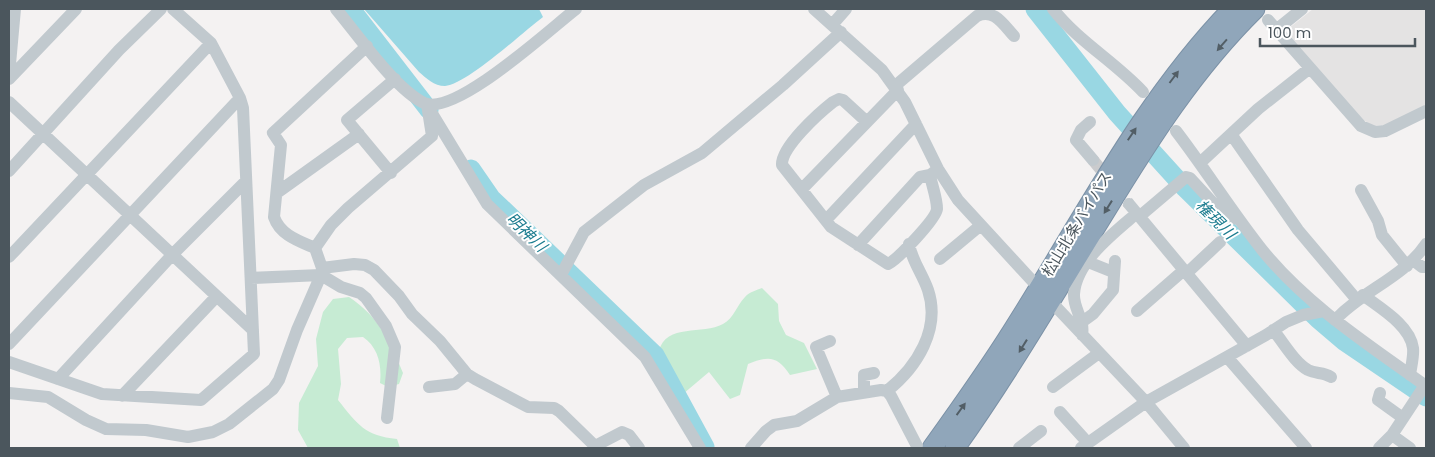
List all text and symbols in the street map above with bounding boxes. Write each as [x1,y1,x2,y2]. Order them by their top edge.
scale bar [1260,15,1415,47]
text: 100 m [1268,22,1311,43]
one-way arrow [1216,38,1228,50]
one-way arrow [1169,71,1180,84]
one-way arrow [1127,127,1137,141]
street label: 松山北条バイパス [1037,167,1116,280]
water label: 権現川 [1191,194,1242,246]
one-way arrow [1103,200,1112,213]
water label: 明神川 [501,207,553,259]
one-way arrow [1019,339,1028,352]
one-way arrow [955,403,966,416]

